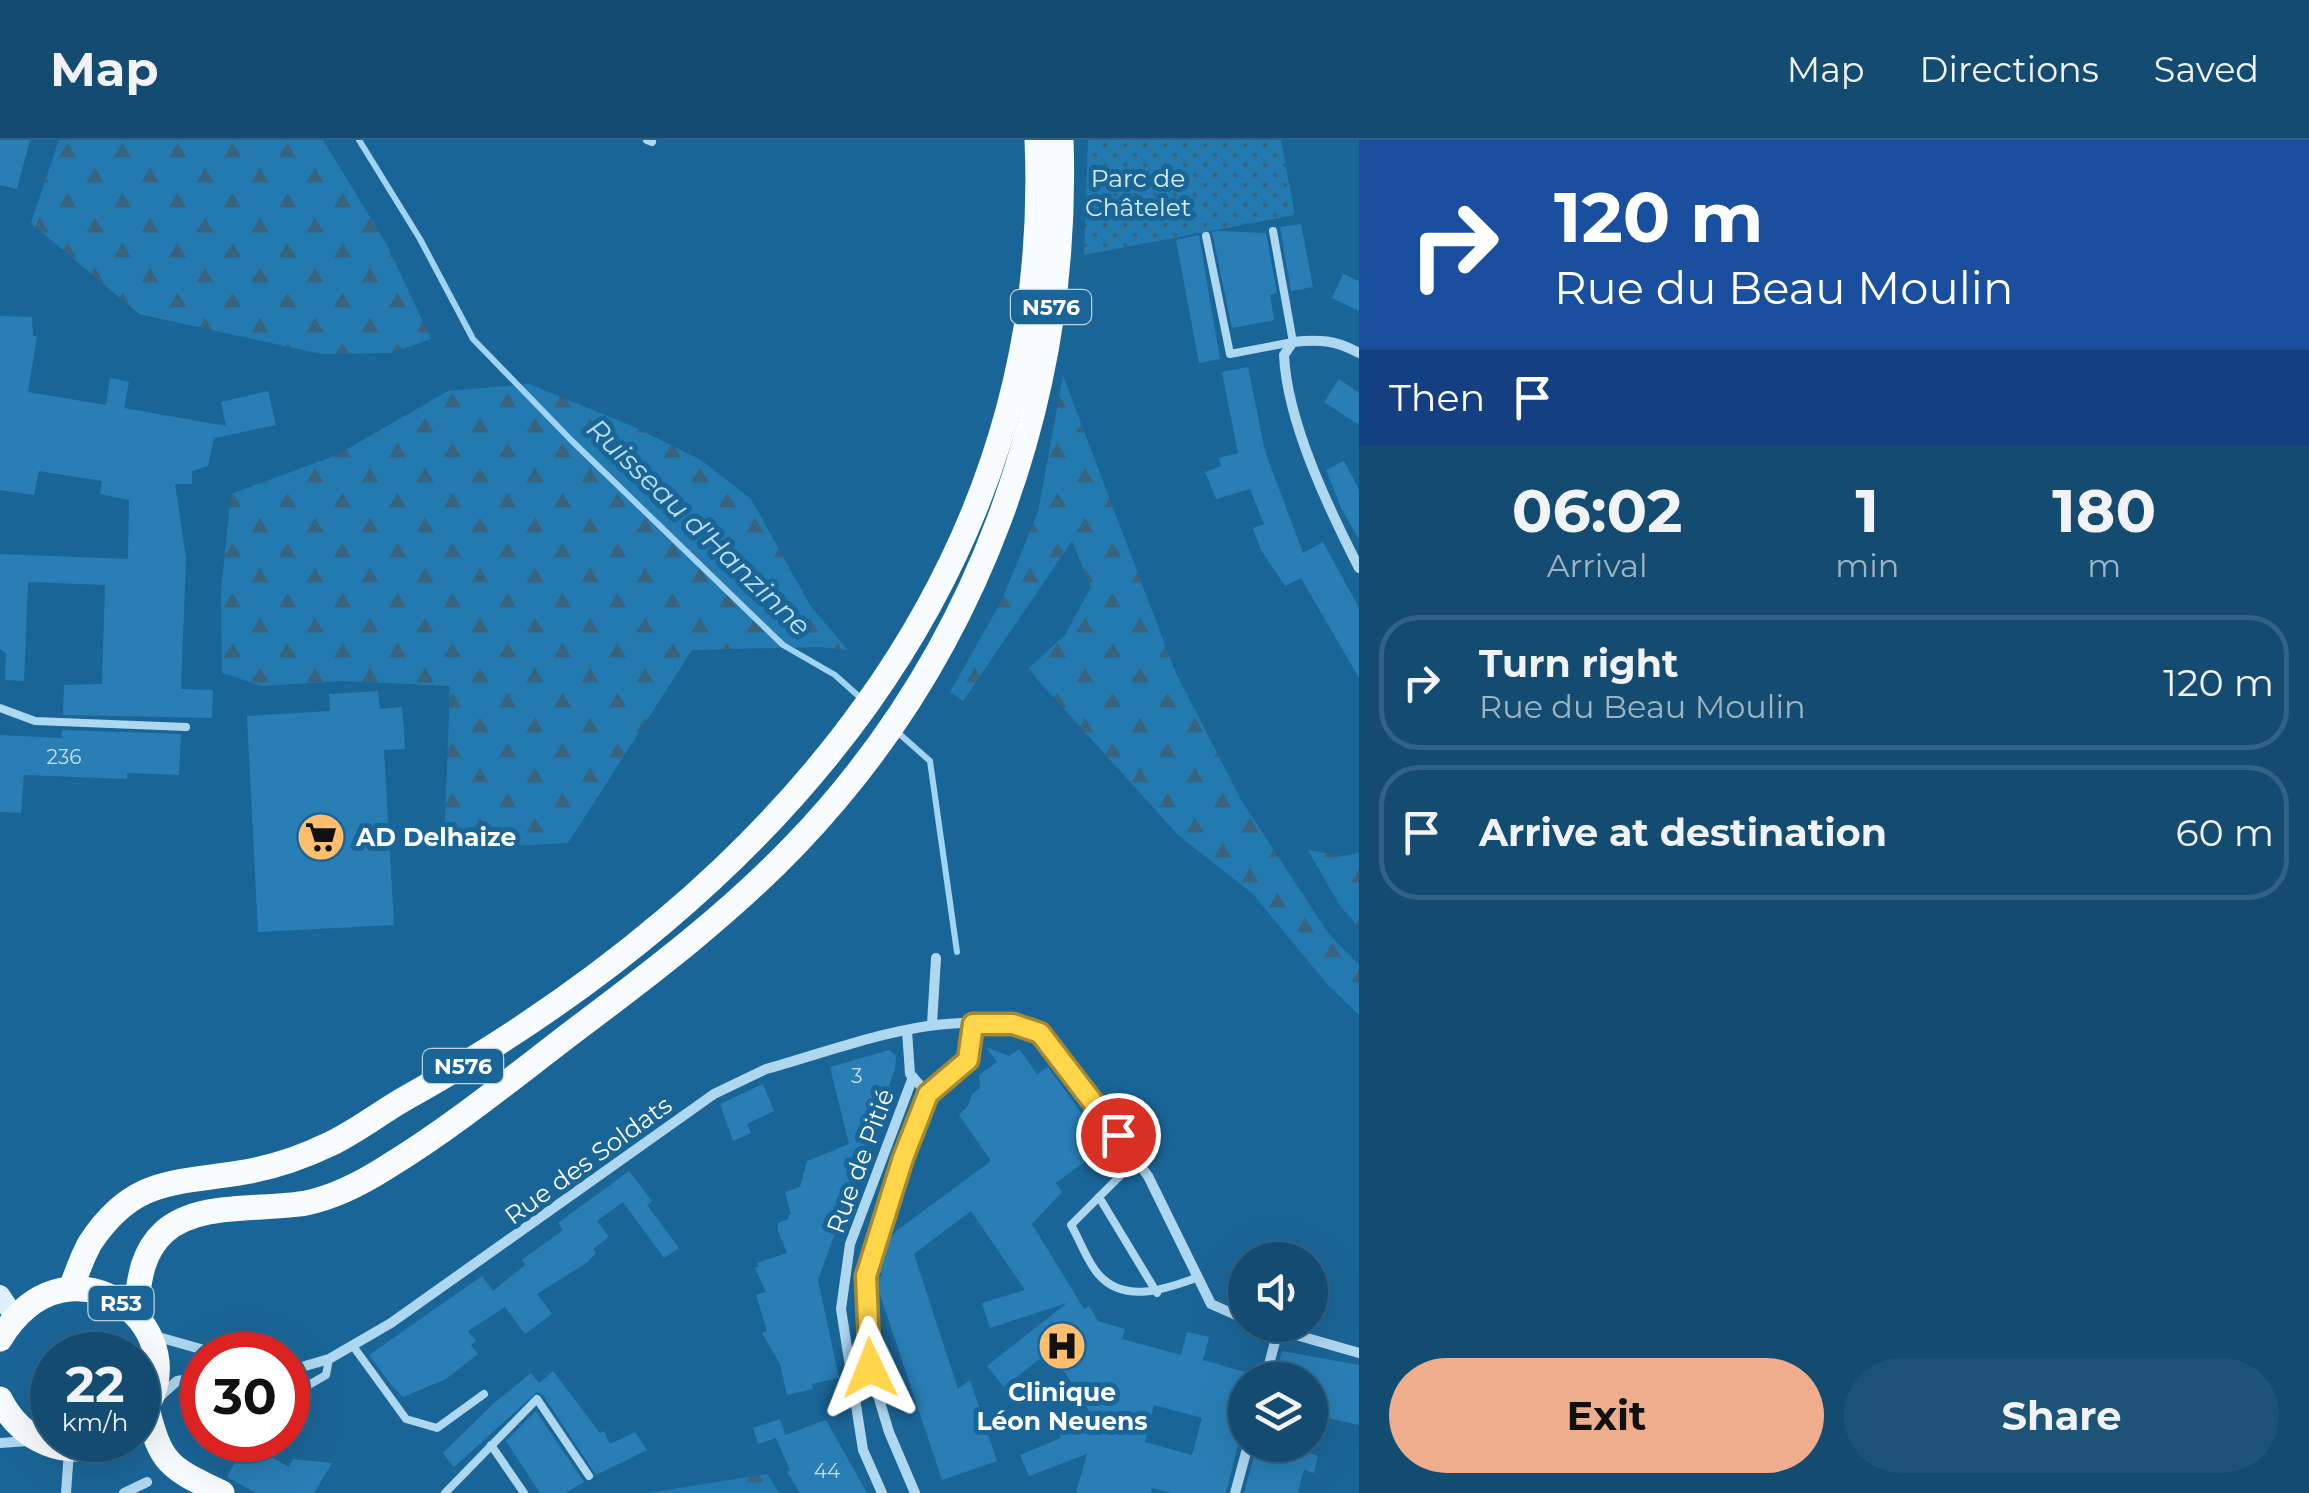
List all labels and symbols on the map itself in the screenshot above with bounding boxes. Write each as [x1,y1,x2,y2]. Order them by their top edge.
park label: Parc de Châtelet [1085,163,1191,222]
road number: N576 [1011,290,1091,324]
water label: Ruisseau d'Hanzinne [580,411,818,643]
house number: 236 [47,745,81,769]
supermarket icon: AD Delhaize [295,811,347,863]
place label: AD Delhaize [355,822,516,852]
road number: N576 [423,1049,503,1083]
house number: 3 [851,1064,863,1088]
street label: Rue de Pitié [820,1085,900,1237]
street label: Rue des Soldats [499,1089,677,1231]
pin [1076,1093,1161,1178]
road number: R53 [88,1286,154,1320]
position arrow [818,1316,922,1420]
hospital icon: Clinique Léon Neuens [1036,1320,1088,1372]
speed limit sign: 30 [180,1332,310,1462]
place label: Clinique Léon Neuens [977,1377,1148,1436]
house number: 44 [814,1459,840,1483]

